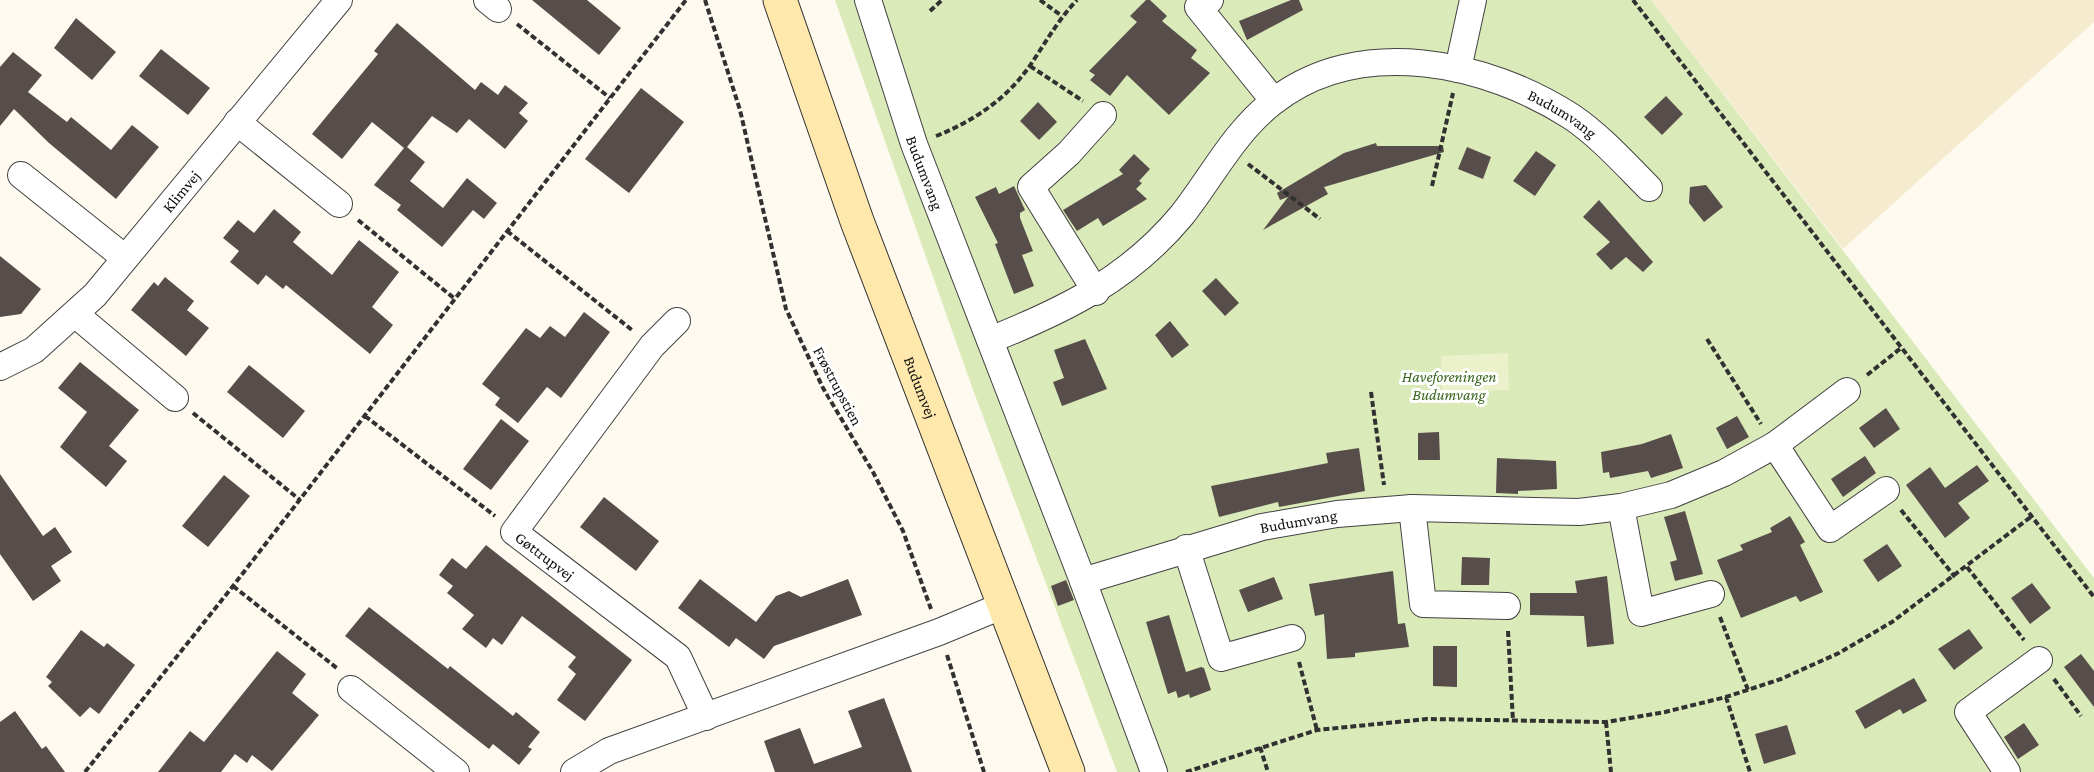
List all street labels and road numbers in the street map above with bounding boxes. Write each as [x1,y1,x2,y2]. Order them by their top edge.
street label: Budumvang [1526,86,1601,142]
street label: Budumvang [903,134,947,213]
street label: Klimvej [159,167,204,215]
street label: Frøstrupstien [809,344,866,429]
street label: Budumvej [901,354,940,421]
street label: Budumvang [1259,506,1339,536]
street label: Gøttrupvej [512,528,578,584]

